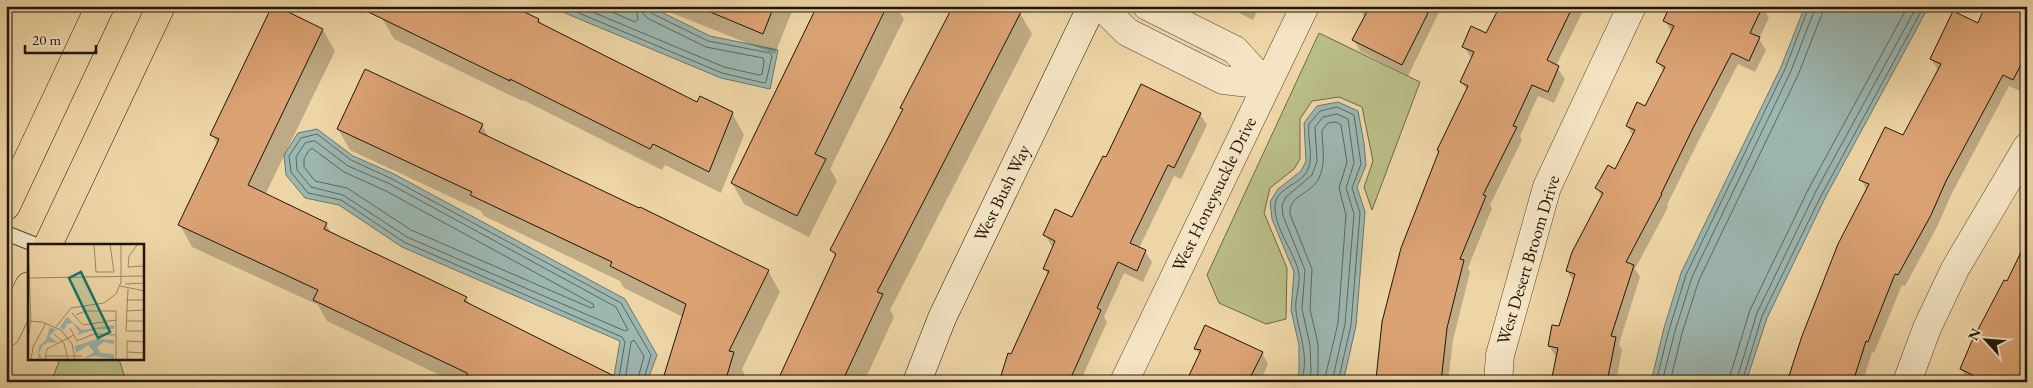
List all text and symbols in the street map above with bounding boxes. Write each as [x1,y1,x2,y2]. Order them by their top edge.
scale bar [25,22,96,54]
text: 20 m [32,30,61,49]
street label: West Honeysuckle Drive [1166,113,1261,275]
street label: West Bush Way [968,140,1035,245]
street label: West Desert Broom Drive [1491,172,1564,347]
inset map [28,244,144,360]
north arrow [1960,316,2010,366]
text: N [1964,325,1985,343]

